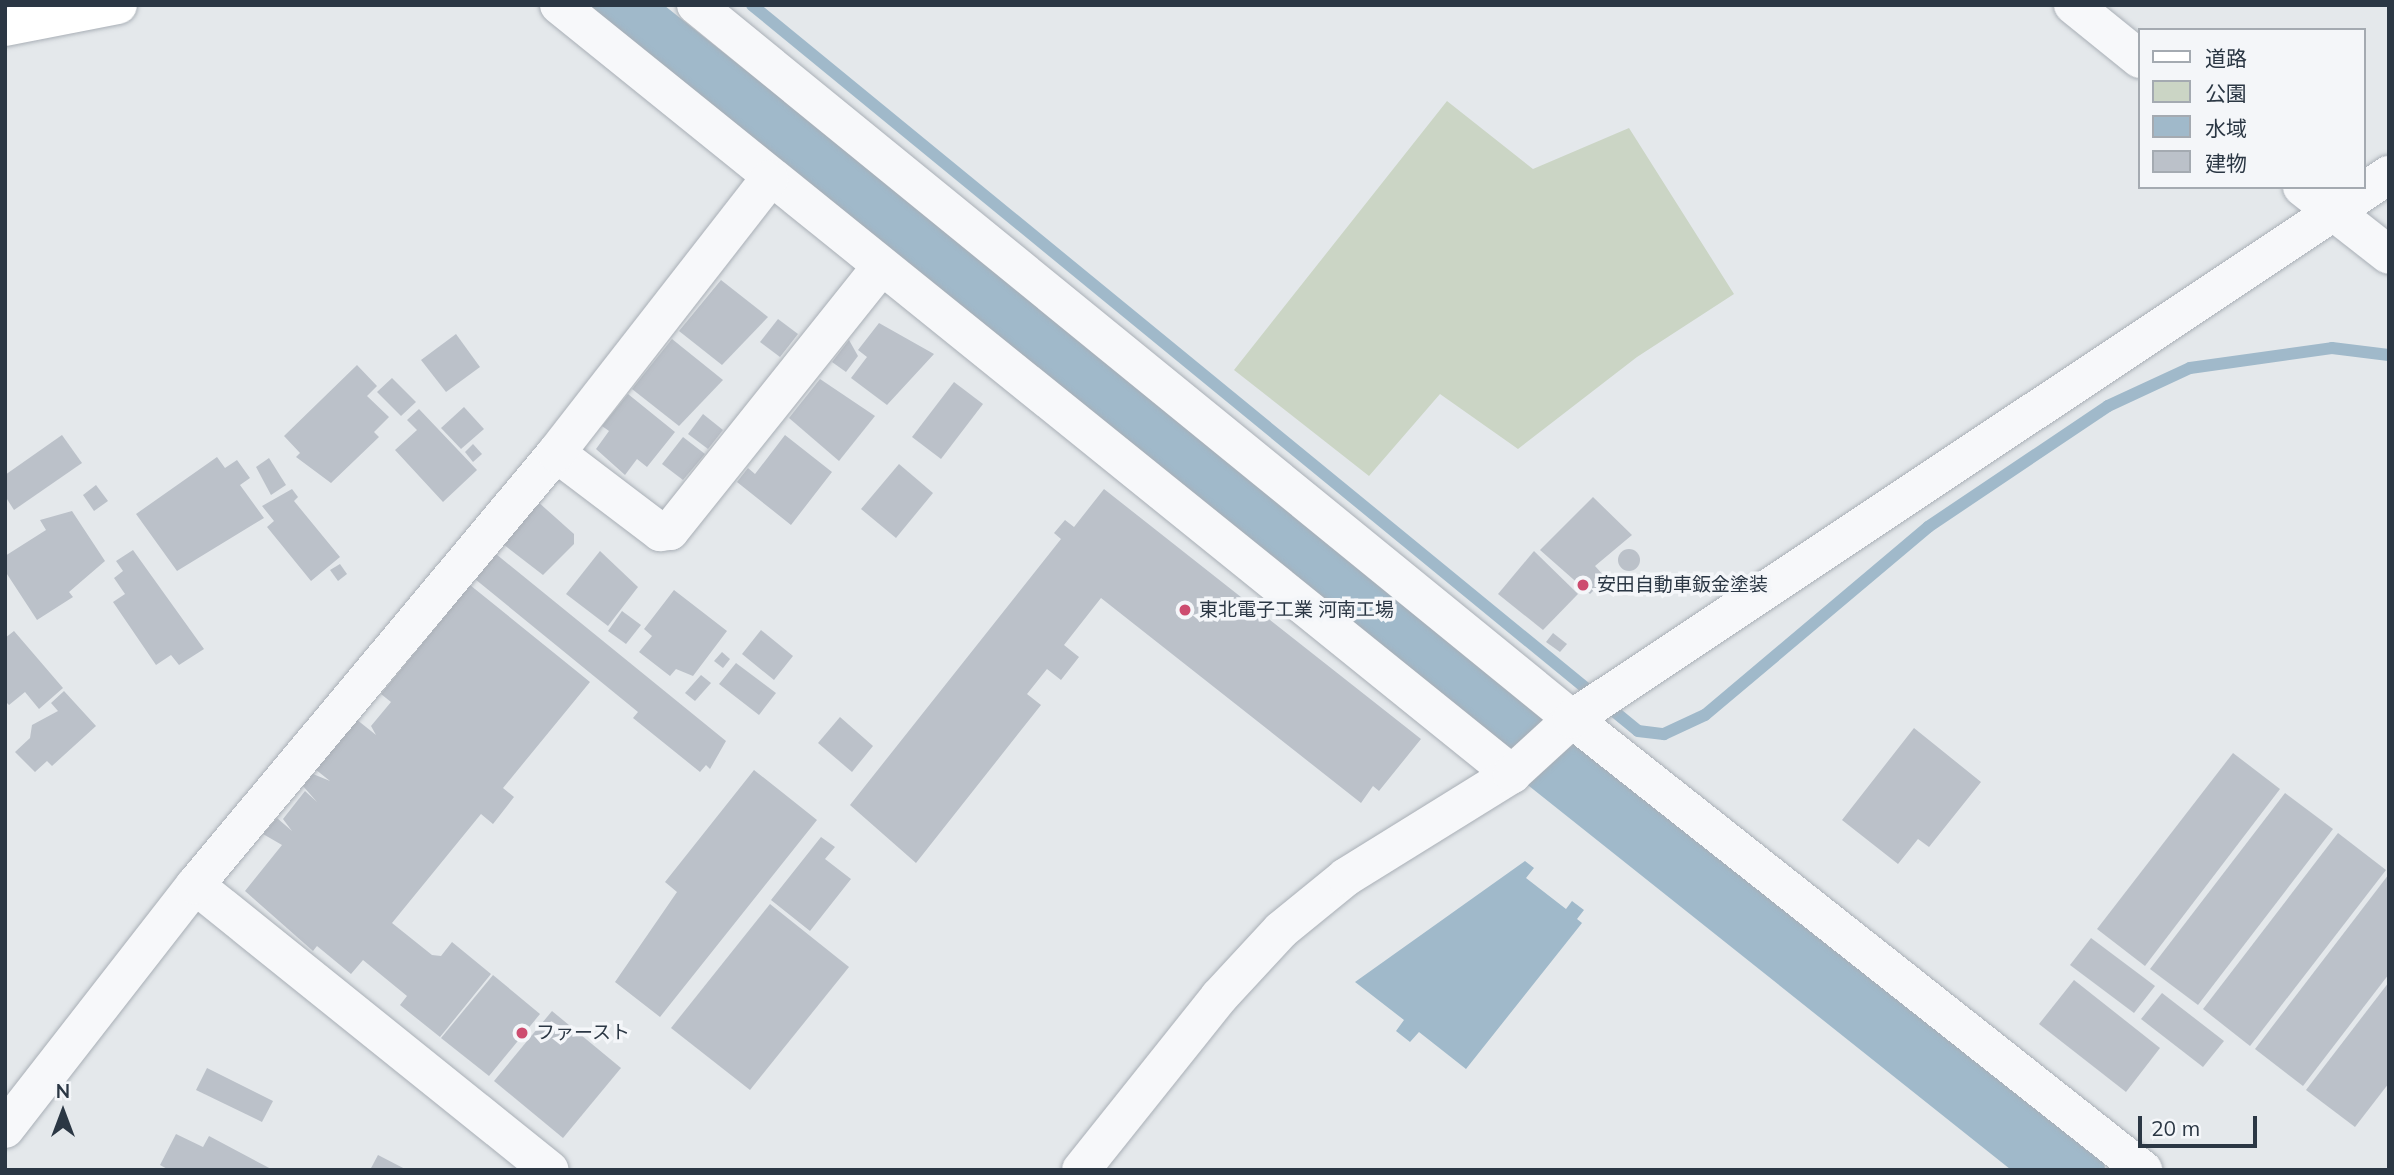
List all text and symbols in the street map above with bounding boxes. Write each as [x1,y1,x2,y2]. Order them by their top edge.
legend [2138,28,2366,189]
text: 道路 [2205,45,2247,71]
text: 公園 [2205,80,2247,106]
text: 水域 [2205,115,2247,141]
text: 建物 [2205,150,2247,176]
place label: 安田自動車鈑金塗装 [1597,574,1768,596]
marker: 安田自動車鈑金塗装 [1575,577,1591,593]
place label: 東北電子工業 河南工場 [1199,599,1394,621]
marker: 東北電子工業 河南工場 [1177,602,1193,618]
place label: ファースト [536,1022,631,1044]
marker: ファースト [514,1025,530,1041]
north arrow [28,1077,98,1147]
text: N [56,1079,70,1103]
scale bar [2142,1102,2261,1146]
text: 20 m [2151,1115,2200,1141]

